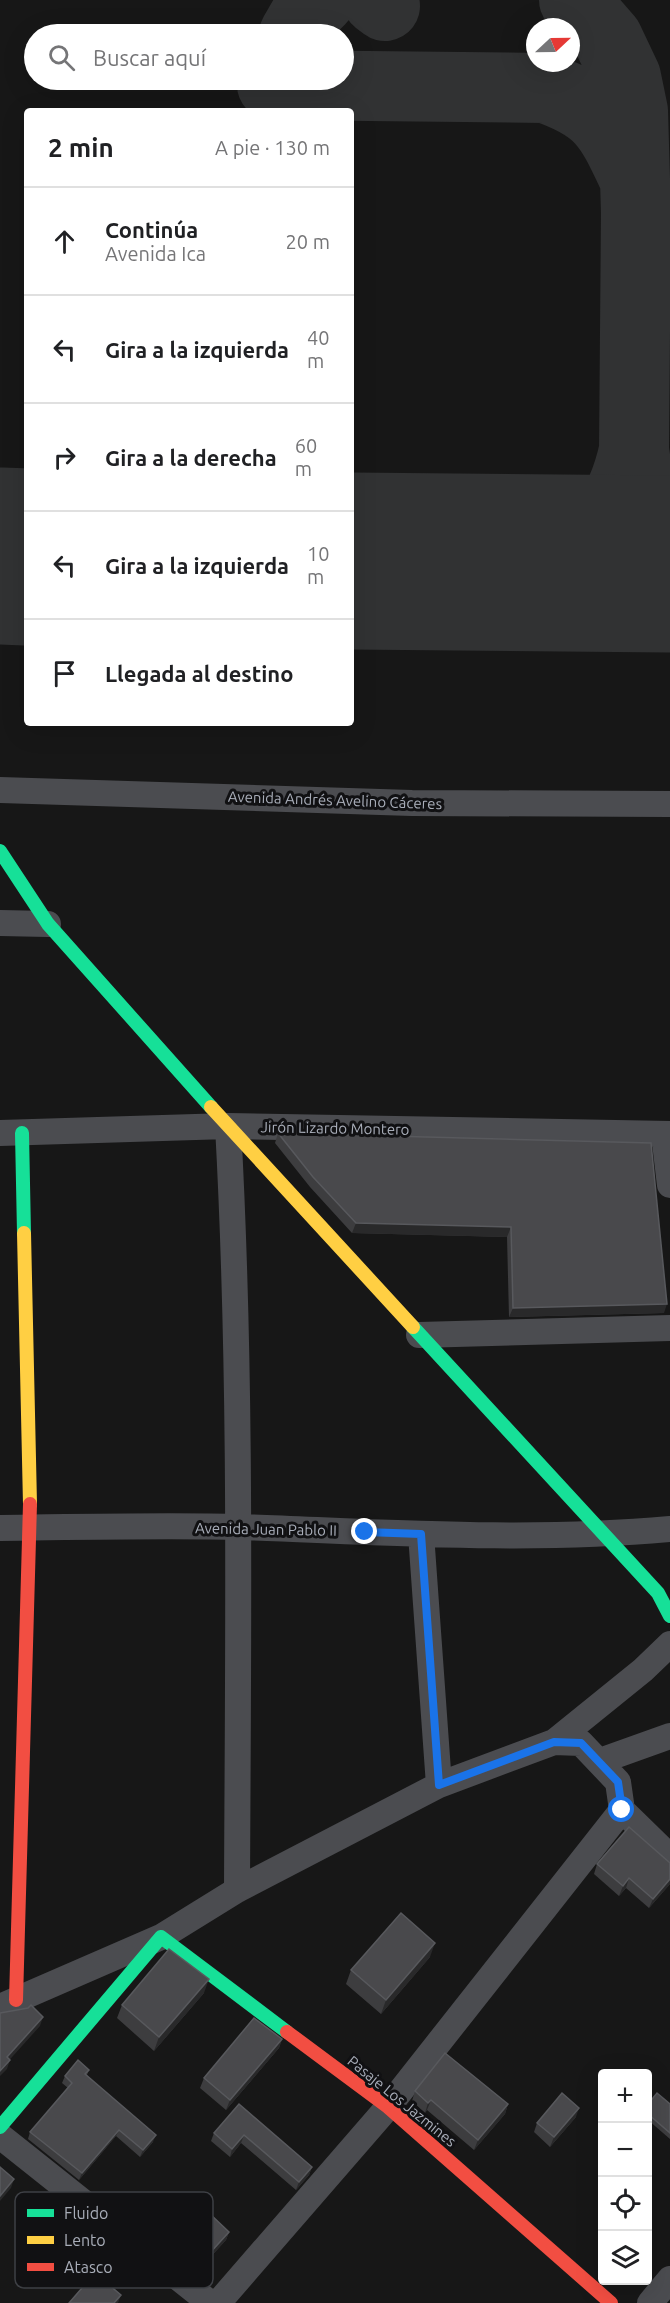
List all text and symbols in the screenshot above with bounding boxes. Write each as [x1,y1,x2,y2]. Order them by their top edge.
north arrow [526,18,580,72]
search box [24,24,354,90]
icon: search [45,41,78,74]
text: Buscar aquí [93,45,206,70]
text: 2 min [48,133,114,162]
text: A pie · 130 m [215,136,330,159]
text: Continúa [105,217,198,242]
icon: ahead [48,225,81,258]
text: 20 m [286,230,330,253]
text: Avenida Ica [105,242,206,265]
text: 40 m [307,326,330,372]
icon: left [48,333,81,366]
text: Gira a la izquierda [105,337,289,362]
text: 60 m [295,434,317,480]
icon: right [48,441,81,474]
text: Gira a la derecha [105,445,277,470]
text: 10 m [307,542,330,588]
icon: left [48,549,81,582]
text: Gira a la izquierda [105,553,289,578]
icon: arrive [48,657,81,690]
text: Llegada al destino [105,661,293,686]
street label: Avenida Andrés Avelino Cáceres [228,788,442,812]
street label: Jirón Lizardo Montero [260,1118,410,1138]
route end [351,1518,377,1544]
street label: Avenida Juan Pablo II [195,1519,337,1539]
route start [608,1796,634,1822]
street label: Pasaje Los Jazmines [344,2052,460,2150]
map controls [598,2069,652,2285]
button: + [598,2069,652,2123]
button: − [598,2123,652,2177]
button: locate [598,2177,652,2231]
legend [15,2192,213,2288]
text: Fluido [64,2204,108,2222]
text: Lento [64,2231,106,2249]
button: layers [598,2231,652,2285]
text: Atasco [64,2258,113,2276]

